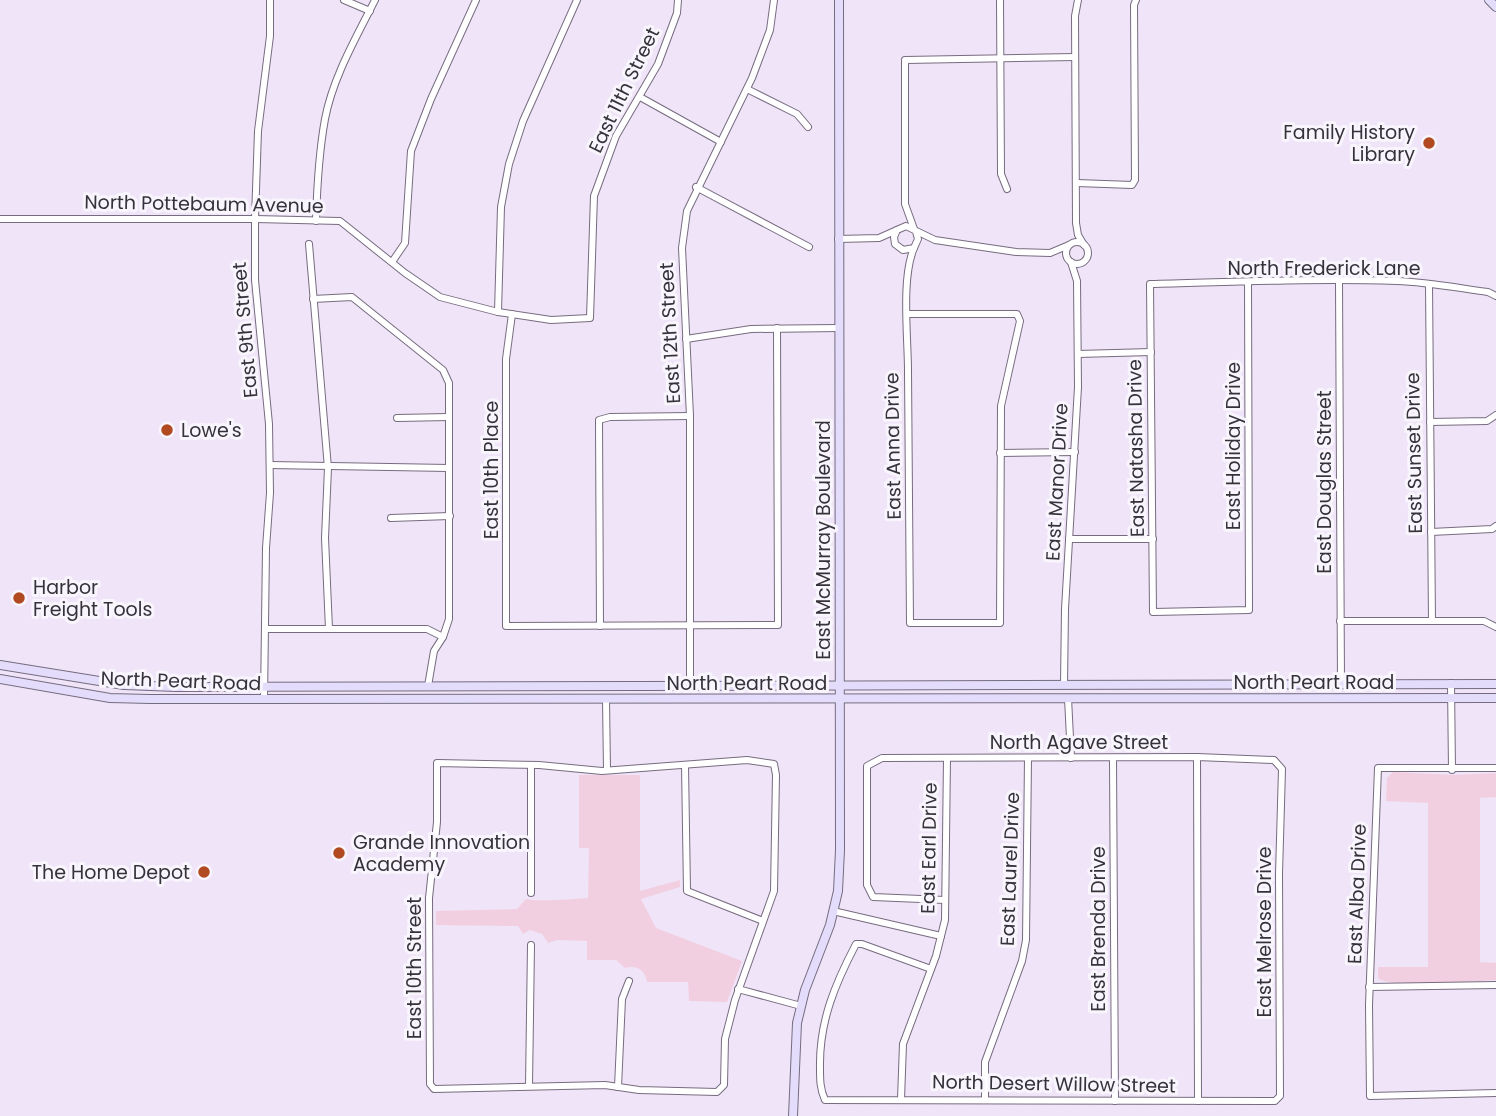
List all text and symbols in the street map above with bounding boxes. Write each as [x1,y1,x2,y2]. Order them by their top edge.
street label: East 11th Street [582,23,666,157]
place label: Family History Library [1283,119,1415,168]
marker: Family History Library [1421,135,1437,151]
street label: North Pottebaum Avenue [84,188,324,220]
street label: North Frederick Lane [1228,255,1420,282]
street label: East 9th Street [226,261,264,399]
street label: East 12th Street [653,262,687,404]
street label: East Natasha Drive [1121,359,1151,537]
street label: East Holiday Drive [1220,362,1247,530]
street label: East Anna Drive [878,372,908,520]
street label: East Sunset Drive [1399,372,1429,534]
street label: East Douglas Street [1311,390,1338,574]
street label: East 10th Place [478,401,505,539]
street label: East Manor Drive [1039,402,1075,562]
place label: Lowe's [181,417,242,444]
street label: East McMurray Boulevard [810,420,837,660]
marker: Lowe's [159,422,175,438]
place label: Harbor Freight Tools [33,574,152,623]
marker: Harbor Freight Tools [11,590,27,606]
street label: North Peart Road [100,665,262,697]
street label: North Peart Road [1234,669,1394,696]
street label: North Peart Road [667,670,827,697]
street label: North Agave Street [990,729,1168,756]
street label: East Earl Drive [914,782,944,914]
street label: East Laurel Drive [994,792,1026,946]
street label: East Alba Drive [1341,823,1373,965]
place label: Grande Innovation Academy [353,829,530,878]
marker: Grande Innovation Academy [331,845,347,861]
street label: East Brenda Drive [1085,846,1112,1012]
street label: East Melrose Drive [1251,847,1278,1017]
place label: The Home Depot [32,859,190,886]
marker: The Home Depot [196,864,212,880]
street label: East 10th Street [401,897,428,1039]
street label: North Desert Willow Street [932,1068,1176,1100]

